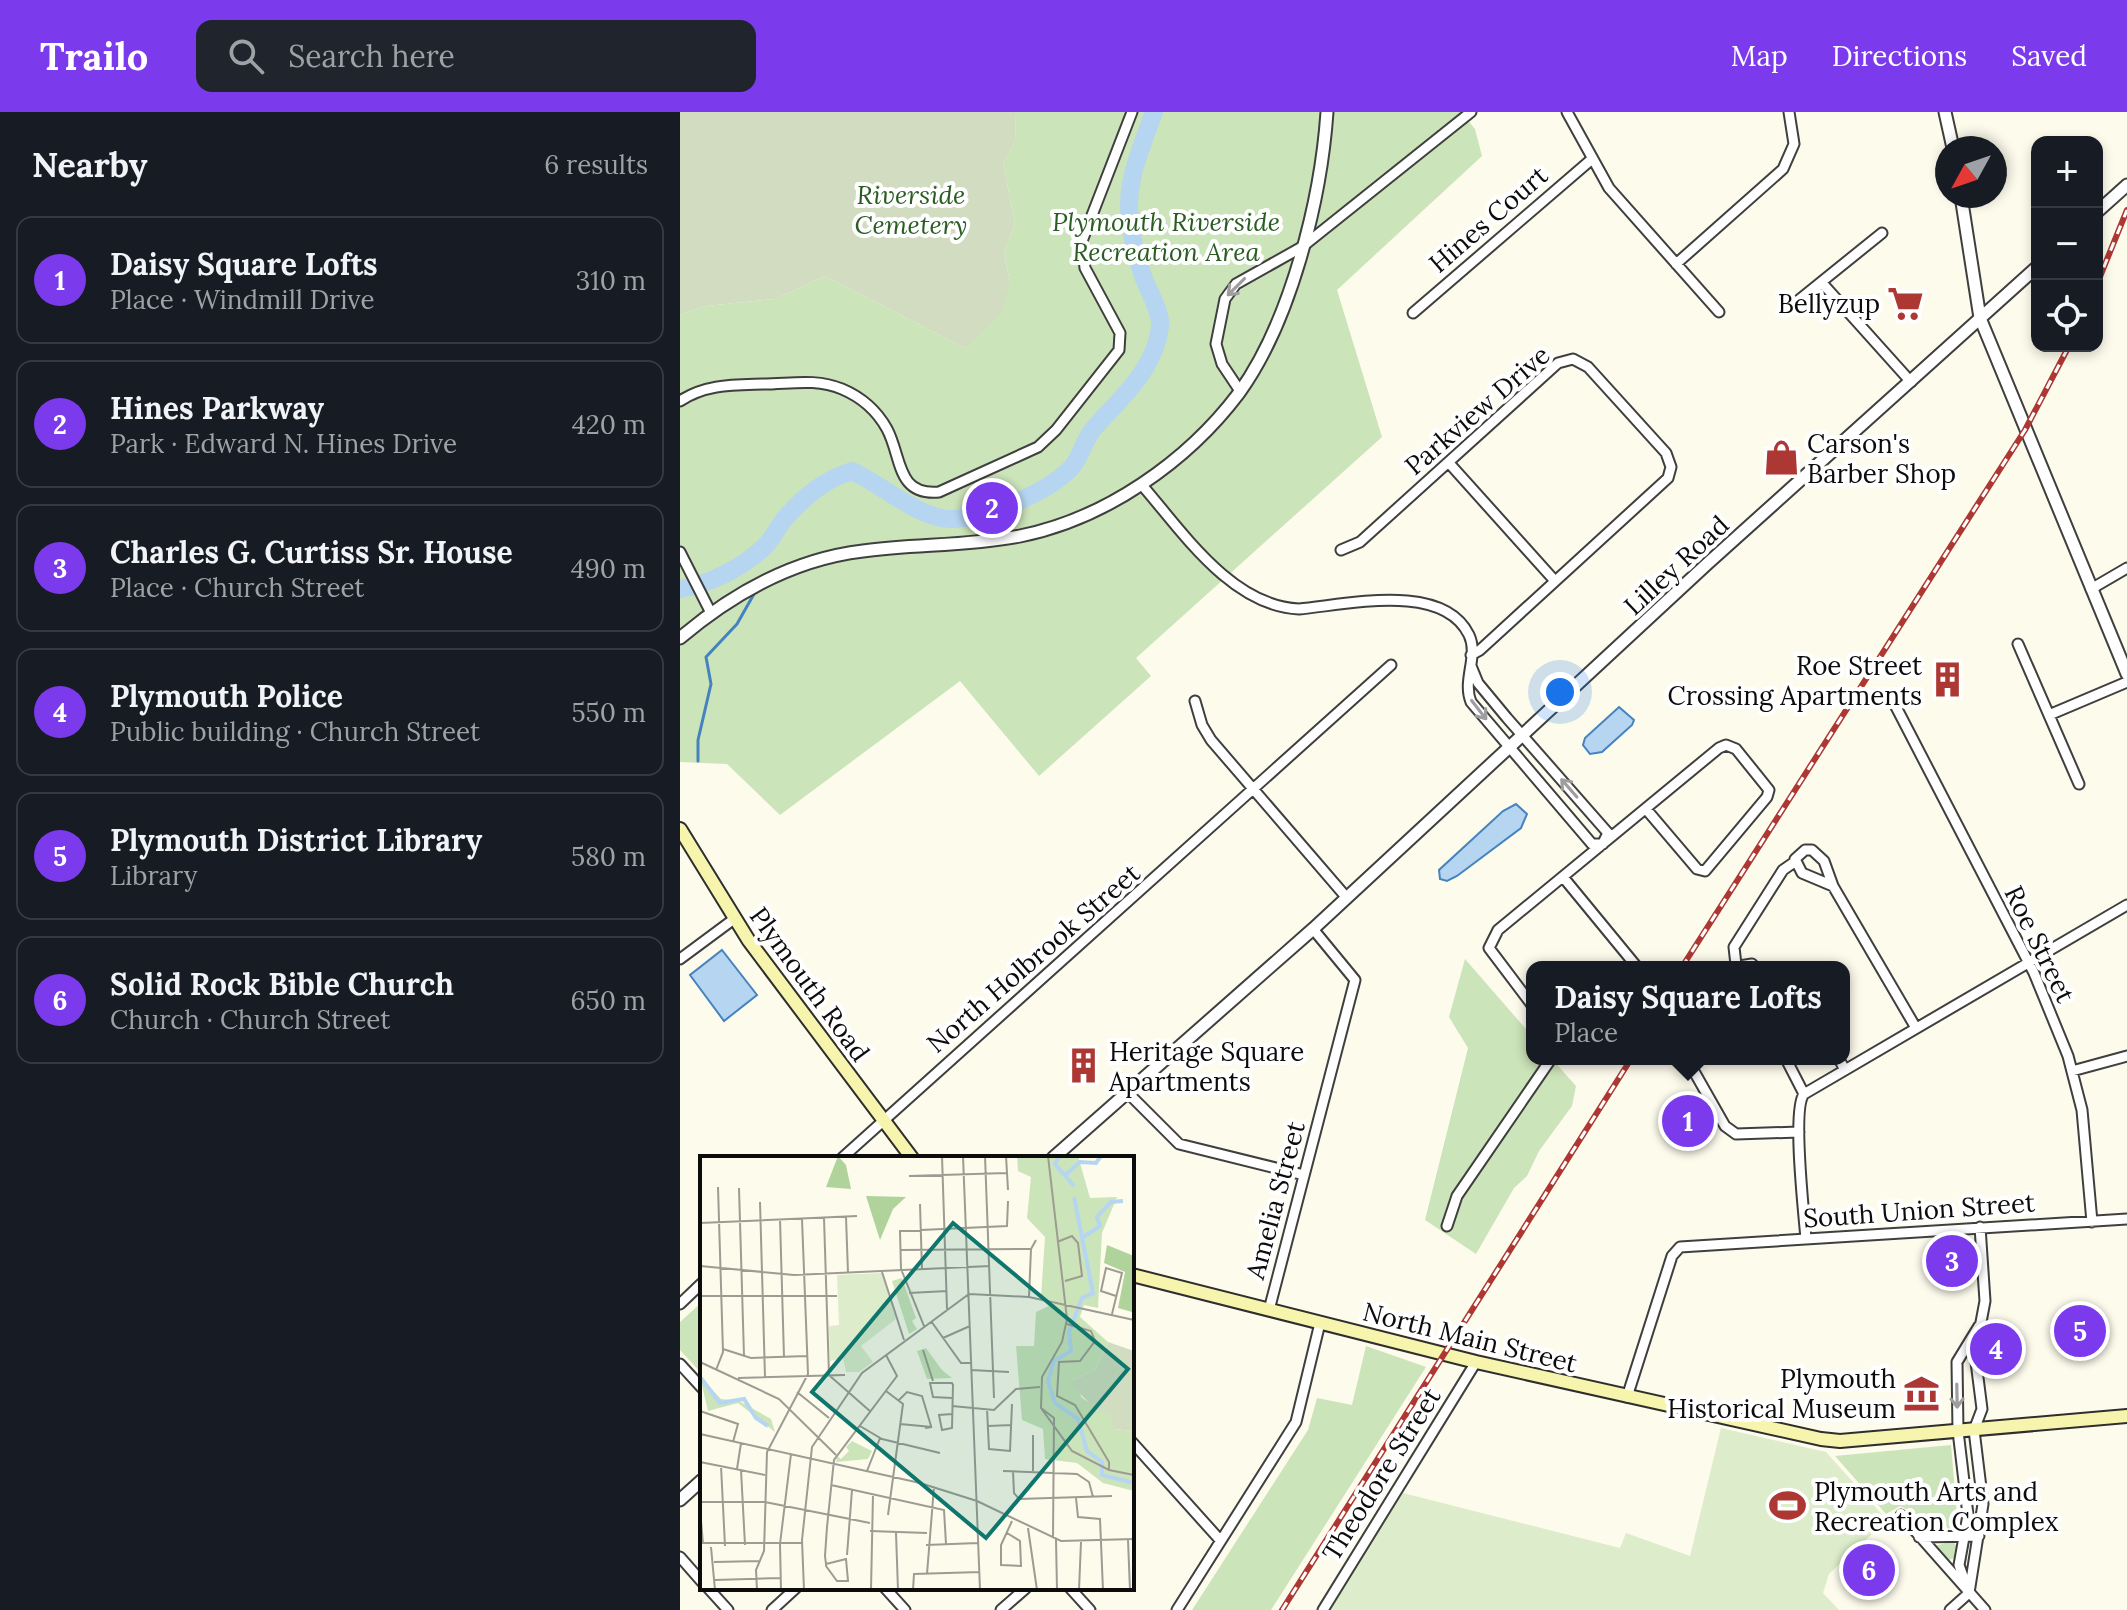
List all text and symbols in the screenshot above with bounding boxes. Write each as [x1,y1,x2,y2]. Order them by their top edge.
search box [196,20,756,92]
text: Trailo [40,32,148,80]
icon: search [224,34,268,78]
text: Search here [288,37,455,75]
text: Map [1731,38,1788,74]
text: Directions [1832,38,1967,74]
text: Saved [2011,38,2087,74]
north arrow [1935,136,2007,208]
map controls [2031,136,2103,352]
button: + [2031,136,2103,208]
text: Nearby [32,143,148,186]
text: 6 results [544,148,648,181]
street label: Hines Court [1422,158,1554,280]
park label: Riverside Cemetery [855,178,967,241]
park label: Plymouth Riverside Recreation Area [1052,205,1280,268]
button: − [2031,208,2103,280]
text: Daisy Square Lofts [110,245,378,283]
text: 1 [55,264,65,297]
text: 310 m [576,264,646,297]
one-way arrow [1227,277,1246,296]
button: locate [2031,280,2103,352]
text: Place · Windmill Drive [110,283,375,316]
supermarket icon: Bellyzup [1887,284,1925,322]
place label: Bellyzup [1778,287,1880,320]
street label: Parkview Drive [1398,338,1556,482]
text: Hines Parkway [110,389,324,427]
text: 2 [53,408,67,441]
text: 420 m [572,408,646,441]
text: Park · Edward N. Hines Drive [110,427,457,460]
place label: Carson's Barber Shop [1807,427,1956,490]
shop icon: Carson's Barber Shop [1762,439,1800,477]
pin: 2 [966,478,1018,538]
street label: Lilley Road [1617,508,1735,622]
text: Charles G. Curtiss Sr. House [110,533,513,571]
text: 3 [53,552,67,585]
text: 490 m [571,552,646,585]
text: Place · Church Street [110,571,364,604]
place label: Roe Street Crossing Apartments [1667,649,1922,712]
building icon: Roe Street Crossing Apartments [1929,661,1967,699]
your location [1540,672,1580,712]
text: Plymouth Police [110,677,343,715]
text: 4 [53,696,67,729]
text: 550 m [571,696,646,729]
one-way arrow [1470,699,1488,720]
text: Public building · Church Street [110,715,480,748]
one-way arrow [1560,779,1578,799]
text: Plymouth District Library [110,821,482,859]
text: 5 [53,840,67,873]
text: 580 m [571,840,646,873]
street label: North Holbrook Street [920,856,1146,1060]
text: Library [110,859,197,892]
street label: Roe Street [1998,880,2082,1008]
street label: Plymouth Road [743,900,877,1068]
popup [1526,961,1850,1065]
text: Solid Rock Bible Church [110,965,454,1003]
text: Daisy Square Lofts [1554,978,1822,1016]
text: 6 [53,984,67,1017]
text: 650 m [571,984,646,1017]
text: Church · Church Street [110,1003,390,1036]
text: Place [1554,1016,1618,1049]
place label: Heritage Square Apartments [1108,1035,1304,1098]
building icon: Heritage Square Apartments [1064,1047,1102,1085]
pin: 1 [1662,1091,1714,1151]
street label: Amelia Street [1238,1118,1312,1283]
inset map [700,1156,1134,1590]
street label: South Union Street [1802,1185,2036,1235]
pin: 3 [1926,1231,1978,1291]
street label: North Main Street [1359,1294,1581,1380]
pin: 5 [2054,1301,2106,1361]
pin: 4 [1970,1319,2022,1379]
place label: Plymouth Historical Museum [1667,1362,1896,1425]
museum icon: Plymouth Historical Museum [1903,1374,1941,1412]
street label: Theodore Street [1315,1381,1447,1567]
one-way arrow [1950,1382,1965,1409]
place label: Plymouth Arts and Recreation Complex [1814,1475,2059,1538]
sports icon: Plymouth Arts and Recreation Complex [1769,1487,1807,1525]
pin: 6 [1843,1540,1895,1600]

